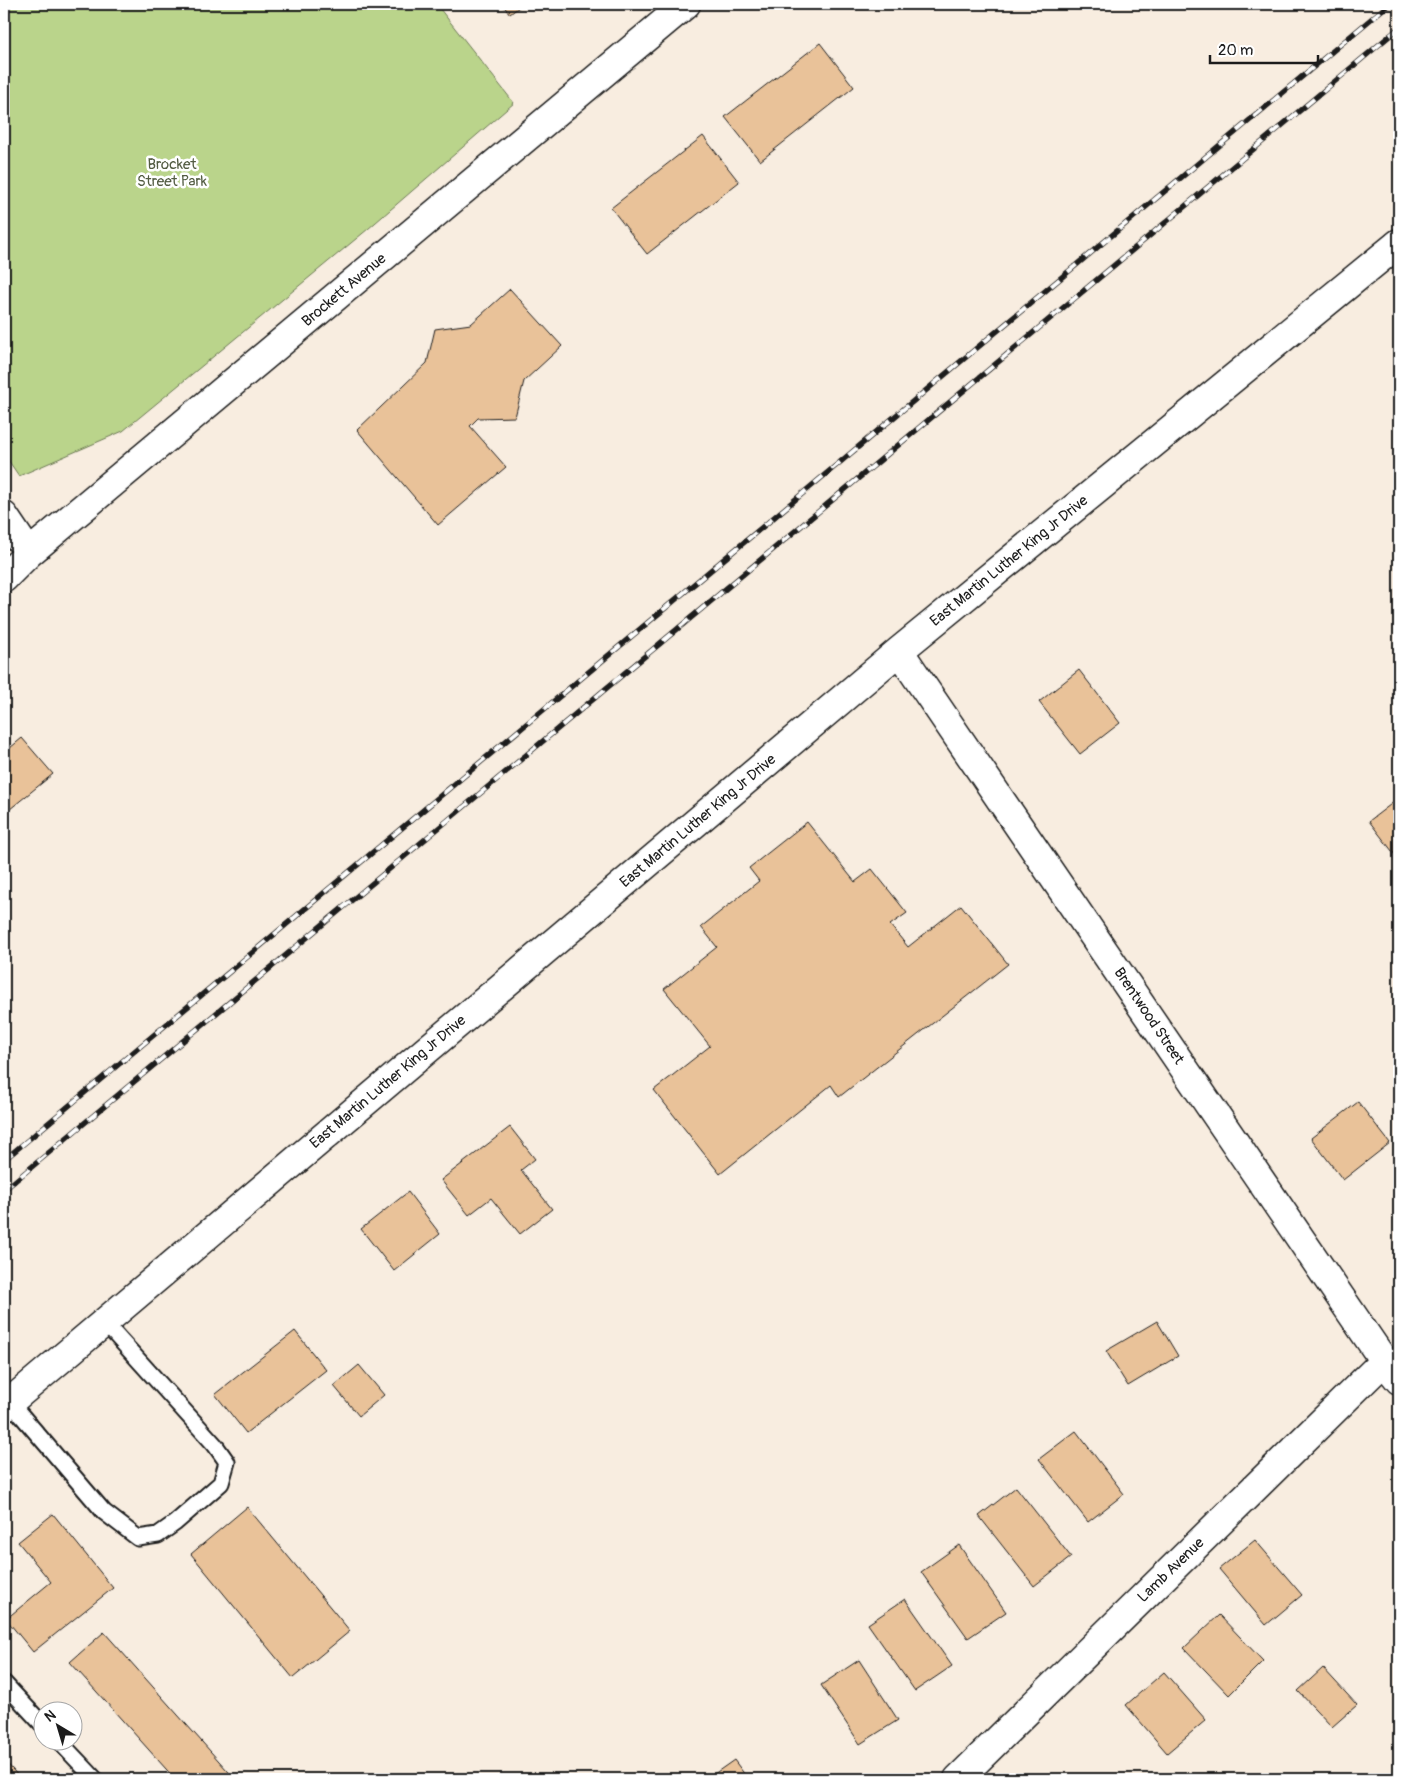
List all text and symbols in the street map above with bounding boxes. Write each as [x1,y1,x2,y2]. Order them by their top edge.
scale bar [1210,32,1318,64]
text: 20 m [1218,41,1253,60]
park label: Brocket Street Park [137,155,208,191]
street label: Brockett Avenue [298,249,391,331]
street label: East Martin Luther King Jr Drive [926,491,1092,631]
street label: East Martin Luther King Jr Drive [616,750,780,892]
street label: Brentwood Street [1110,964,1189,1069]
street label: East Martin Luther King Jr Drive [306,1011,470,1153]
street label: Lamb Avenue [1134,1533,1209,1607]
north arrow [32,1700,82,1750]
text: N [41,1707,59,1726]

